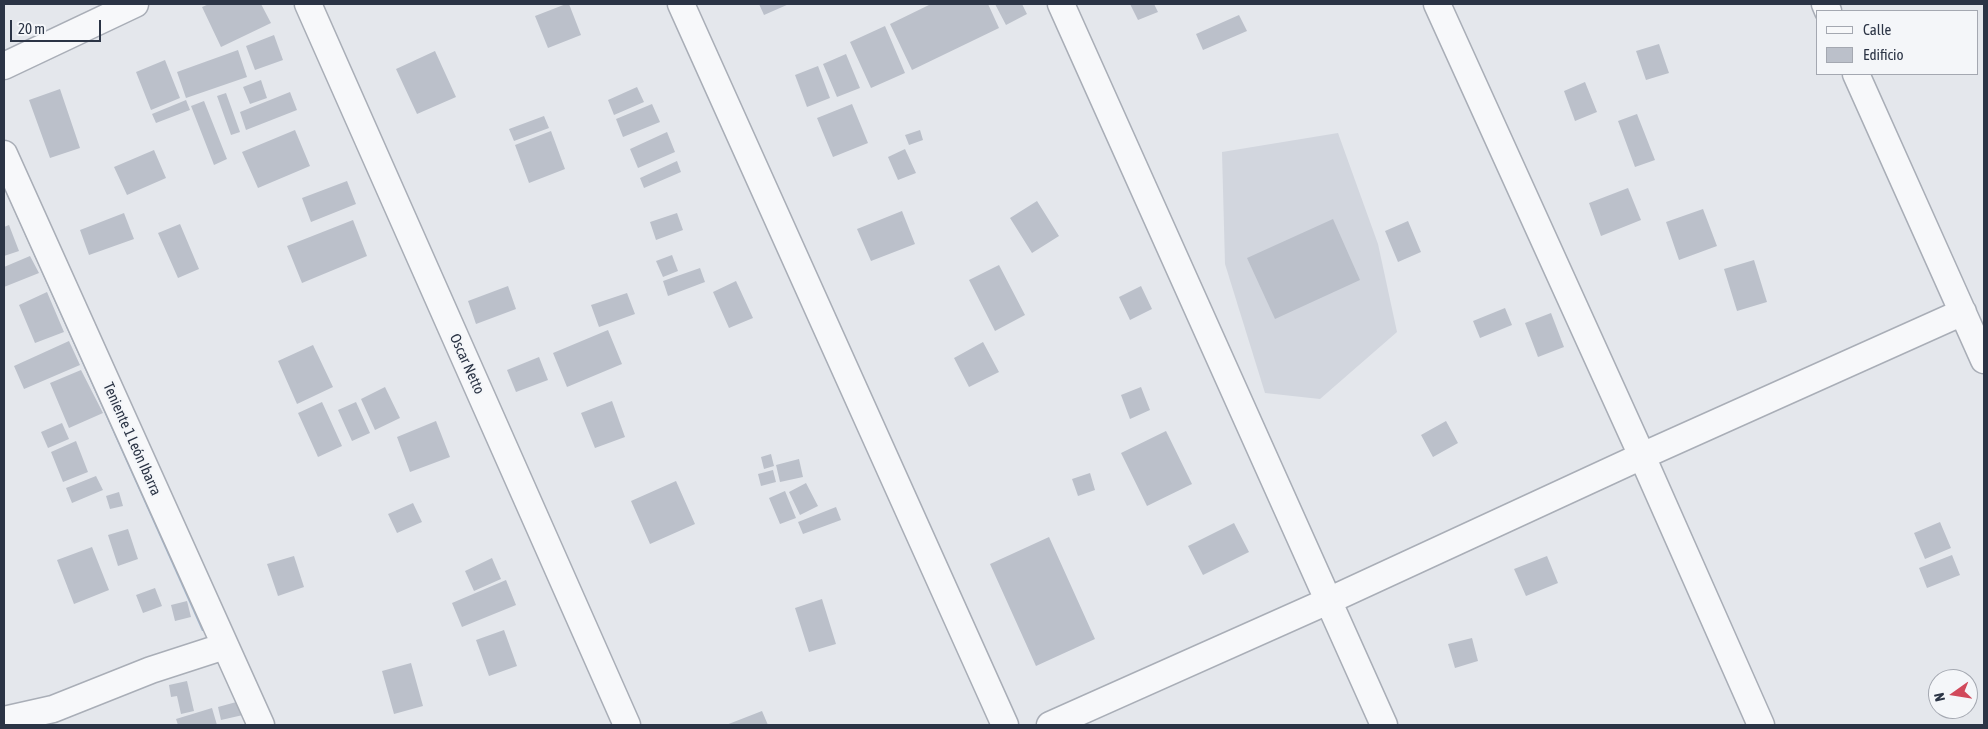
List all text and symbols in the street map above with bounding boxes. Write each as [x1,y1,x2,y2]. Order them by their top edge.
scale bar [12,10,104,42]
legend [1816,10,1978,75]
text: 20 m [18,20,45,37]
text: Calle [1863,21,1891,38]
text: Edificio [1863,46,1904,63]
street label: Oscar Netto [446,331,488,397]
street label: Teniente 1 León Ibarra [99,380,165,498]
north arrow [1928,669,1978,719]
text: N [1931,691,1948,703]

